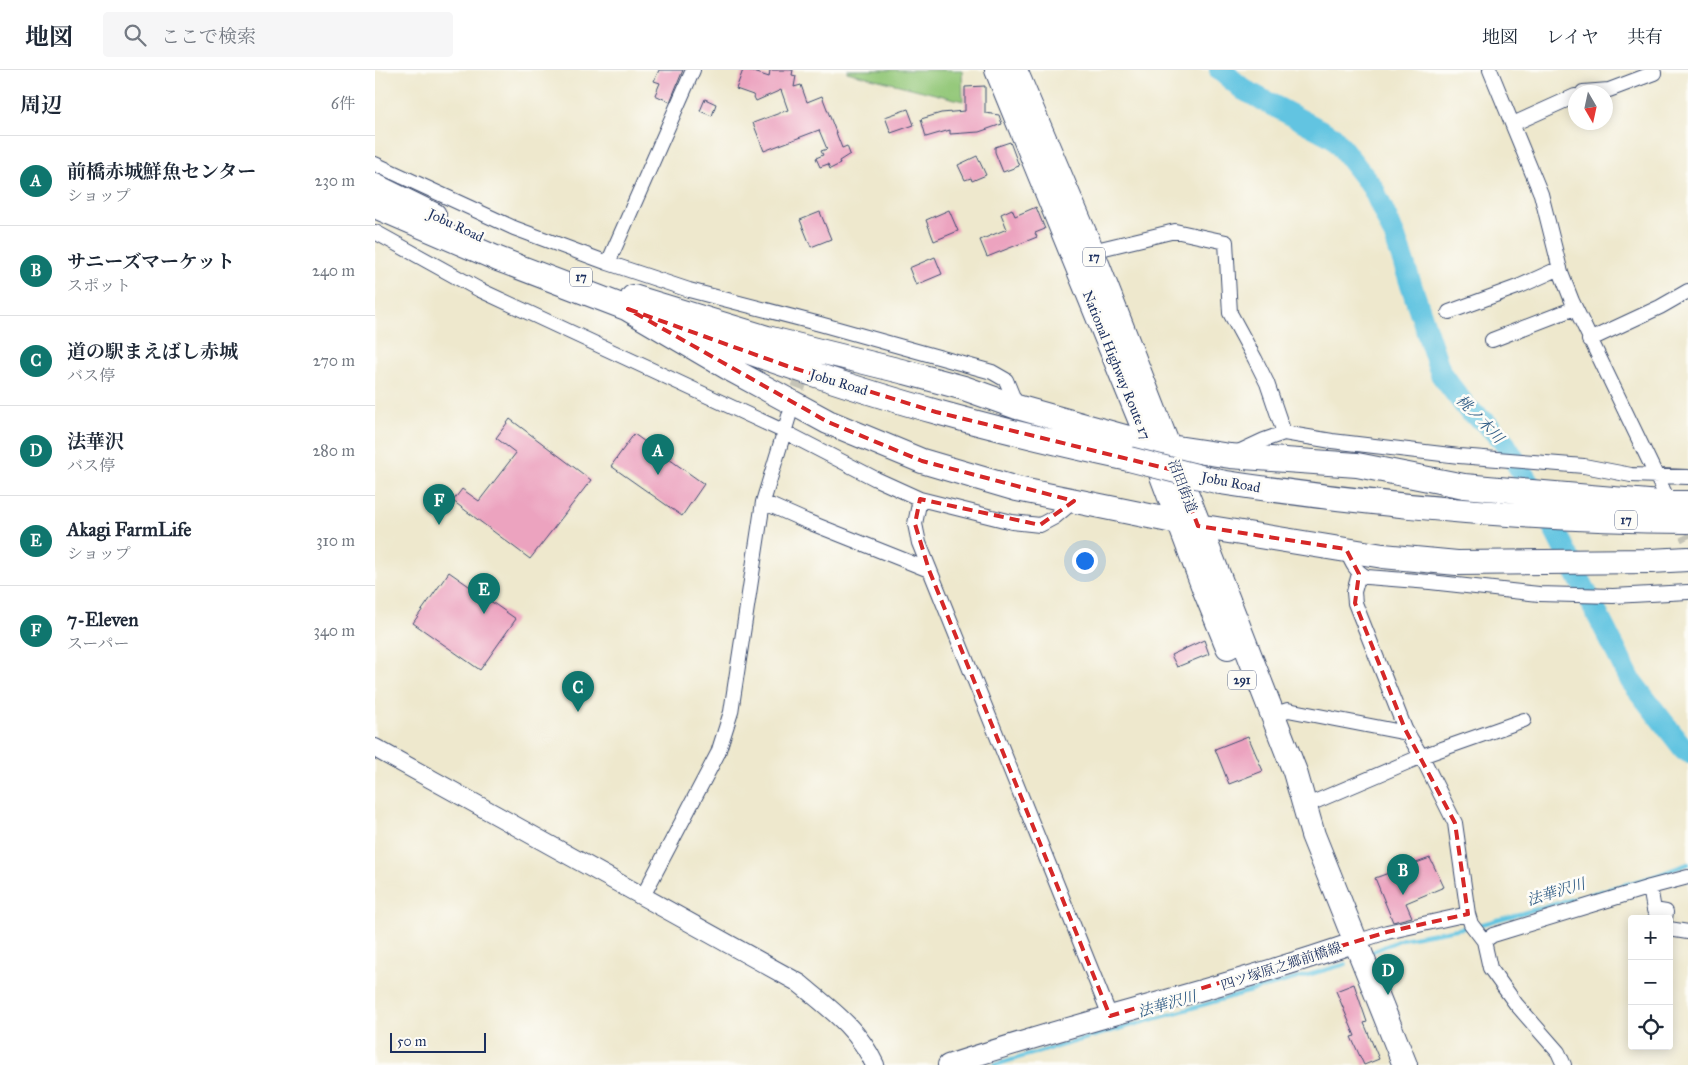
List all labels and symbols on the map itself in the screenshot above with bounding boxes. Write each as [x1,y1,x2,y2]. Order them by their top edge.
north arrow [1568,85,1613,130]
street label: Jobu Road [423,204,486,247]
road number: 17 [1083,248,1105,266]
road number: 17 [570,268,592,286]
street label: National Highway Route 17 [1079,288,1154,442]
street label: Jobu Road [806,365,870,400]
water label: 桃ノ木川 [1453,391,1509,448]
pin: A [642,434,674,475]
street label: 沼田街道 [1165,457,1201,515]
street label: Jobu Road [1198,468,1262,498]
pin: F [423,484,455,525]
road number: 17 [1615,510,1637,530]
your location [1072,548,1098,574]
pin: E [468,573,500,614]
road number: 291 [1228,670,1256,690]
pin: C [562,671,594,712]
pin: B [1387,854,1419,895]
water label: 法華沢川 [1525,874,1589,909]
street label: 四ツ塚原之郷前橋線 [1219,939,1344,994]
pin: D [1372,954,1404,995]
water label: 法華沢川 [1136,987,1200,1021]
scale bar [390,1030,486,1053]

